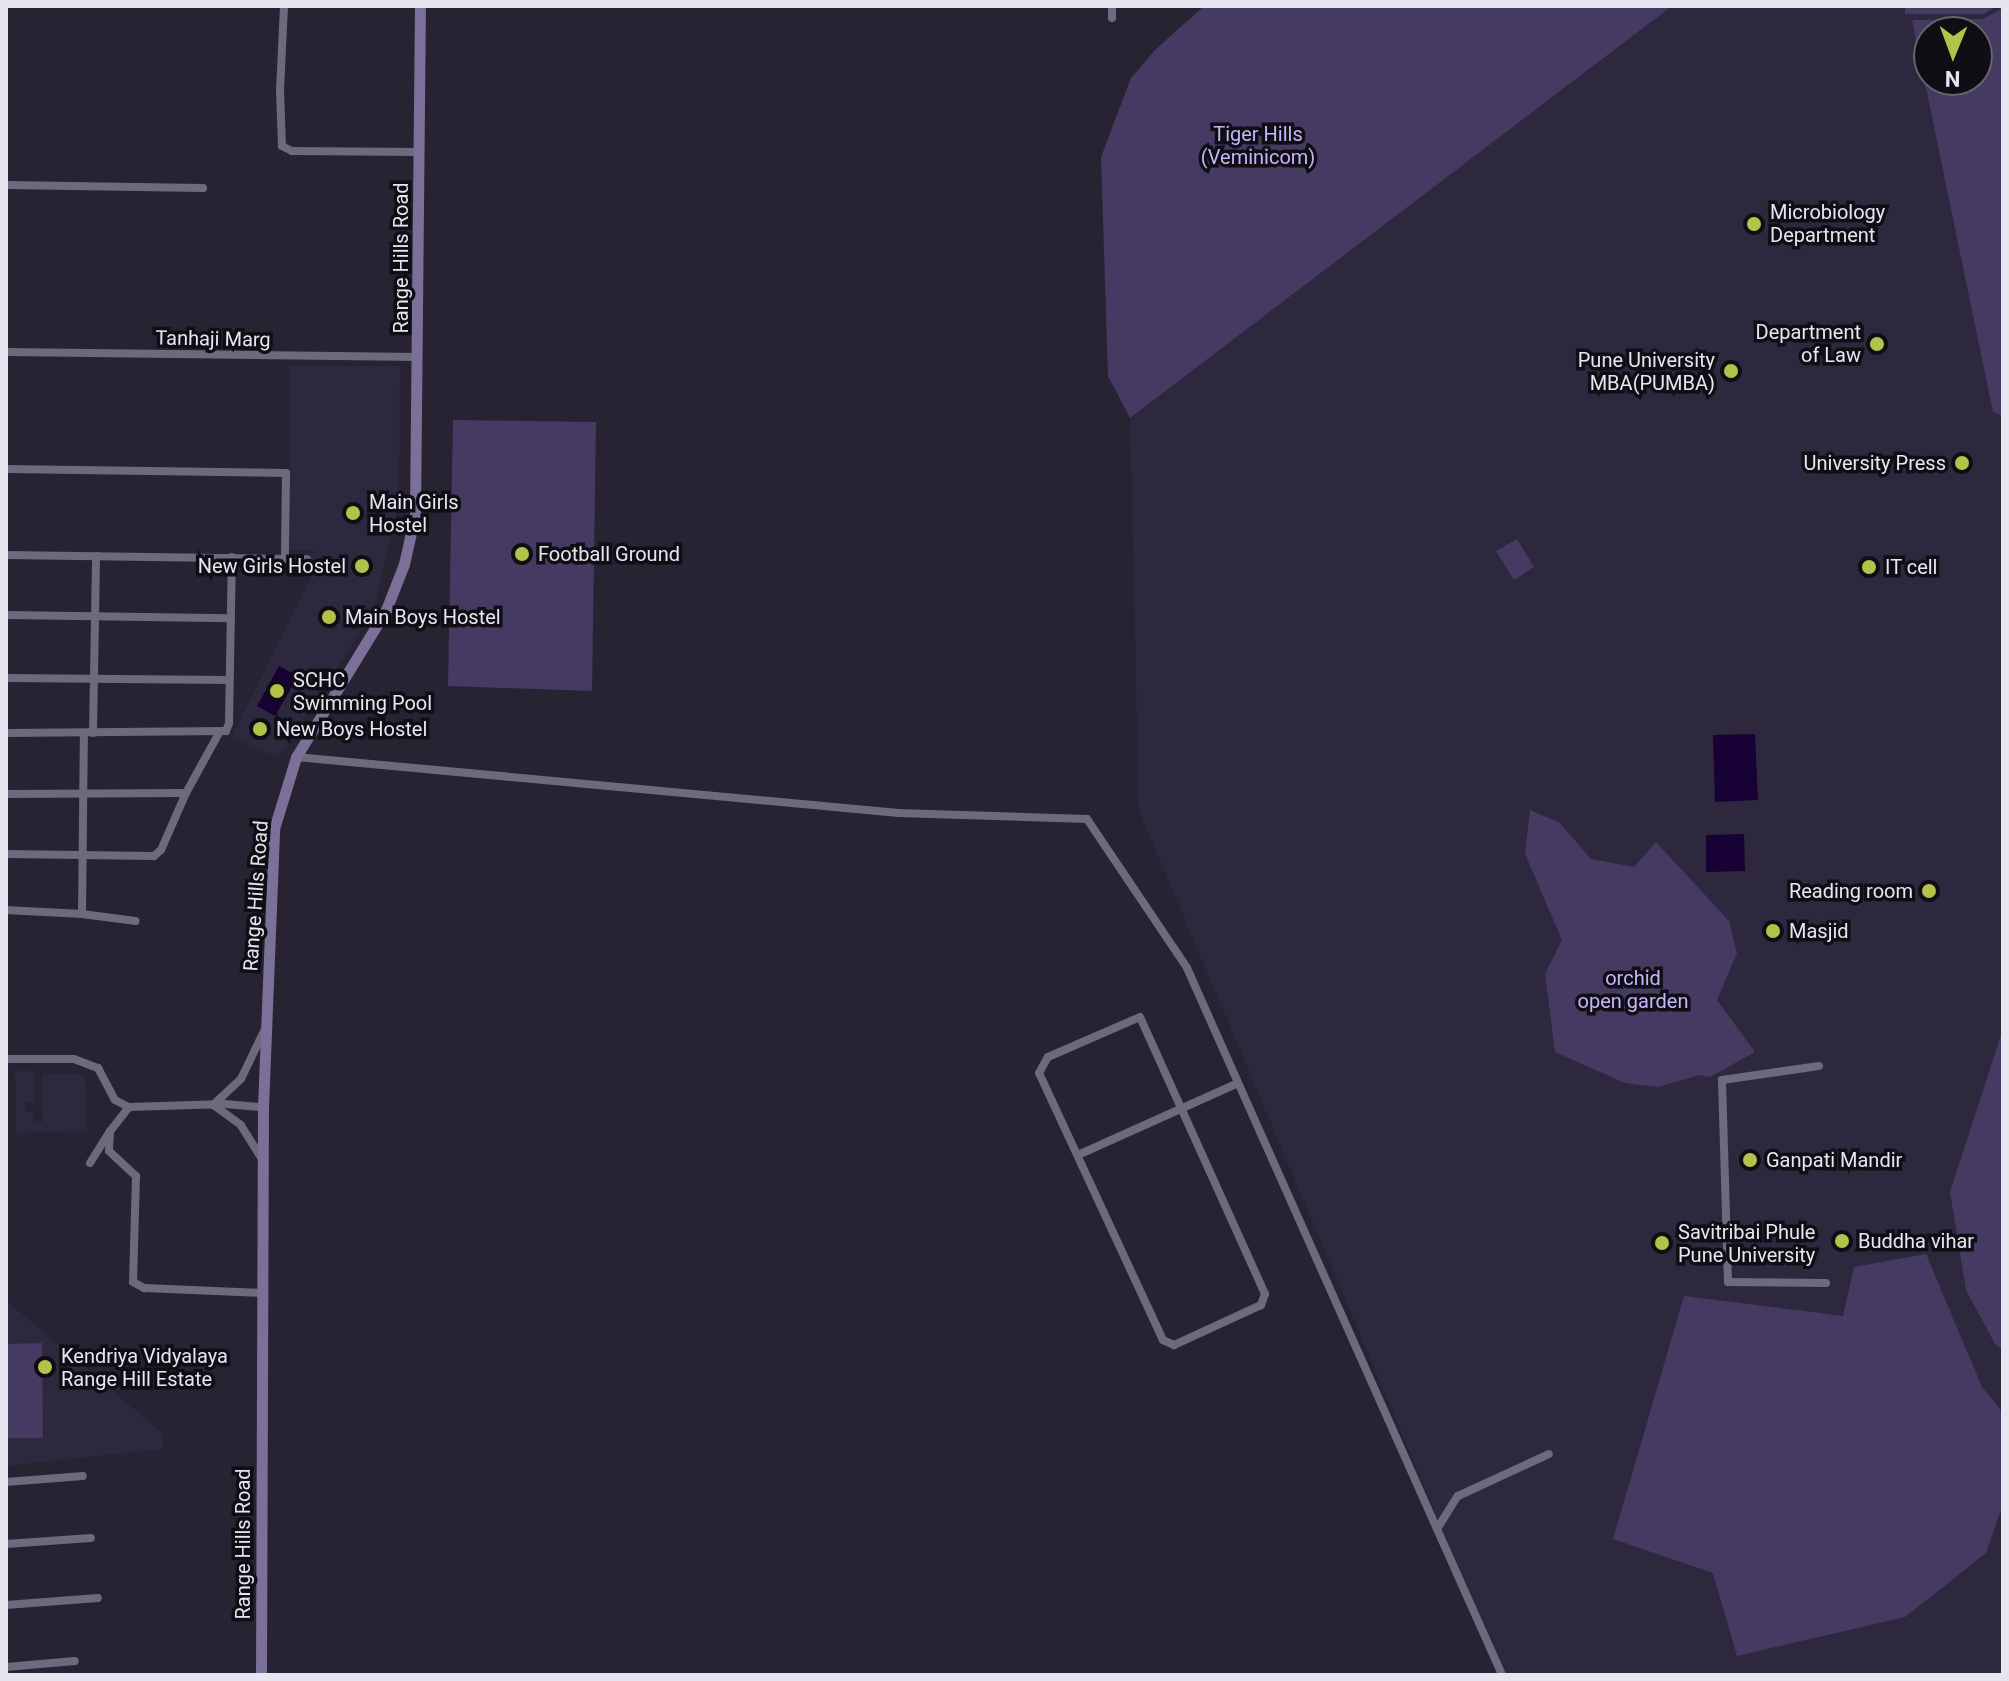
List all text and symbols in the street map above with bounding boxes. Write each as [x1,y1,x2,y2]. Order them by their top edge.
north arrow [1913,16,1993,96]
text: N [1945,66,1961,91]
park label: Tiger Hills (Veminicom) [1201,123,1315,170]
street label: Range Hills Road [389,182,413,334]
place label: Microbiology Department [1770,200,1885,247]
marker: Microbiology Department [1745,215,1763,233]
place label: Department of Law [1756,320,1861,367]
street label: Tanhaji Marg [155,326,271,352]
marker: Department of Law [1868,335,1886,353]
place label: Pune University MBA(PUMBA) [1578,348,1715,395]
marker: Pune University MBA(PUMBA) [1722,362,1740,380]
place label: University Press [1804,451,1946,475]
marker: University Press [1953,454,1971,472]
place label: Main Girls Hostel [369,490,459,537]
marker: Main Girls Hostel [344,504,362,522]
place label: Football Ground [538,542,680,566]
marker: Football Ground [513,545,531,563]
place label: New Girls Hostel [198,554,346,578]
place label: IT cell [1885,555,1938,579]
marker: New Girls Hostel [353,557,371,575]
marker: IT cell [1860,558,1878,576]
place label: Main Boys Hostel [345,605,501,629]
marker: Main Boys Hostel [320,608,338,626]
place label: SCHC Swimming Pool [293,668,432,715]
marker: SCHC Swimming Pool [268,682,286,700]
place label: New Boys Hostel [276,717,427,741]
marker: New Boys Hostel [251,720,269,738]
street label: Range Hills Road [239,820,273,972]
place label: Reading room [1789,879,1913,903]
marker: Reading room [1920,882,1938,900]
place label: Masjid [1789,919,1849,943]
marker: Masjid [1764,922,1782,940]
park label: orchid open garden [1578,967,1688,1014]
place label: Ganpati Mandir [1766,1148,1902,1172]
marker: Ganpati Mandir [1741,1151,1759,1169]
place label: Savitribai Phule Pune University [1678,1220,1815,1267]
place label: Buddha vihar [1858,1229,1974,1253]
marker: Buddha vihar [1833,1232,1851,1250]
marker: Savitribai Phule Pune University [1653,1234,1671,1252]
place label: Kendriya Vidyalaya Range Hill Estate [61,1344,228,1391]
marker: Kendriya Vidyalaya Range Hill Estate [36,1358,54,1376]
street label: Range Hills Road [231,1468,255,1620]

